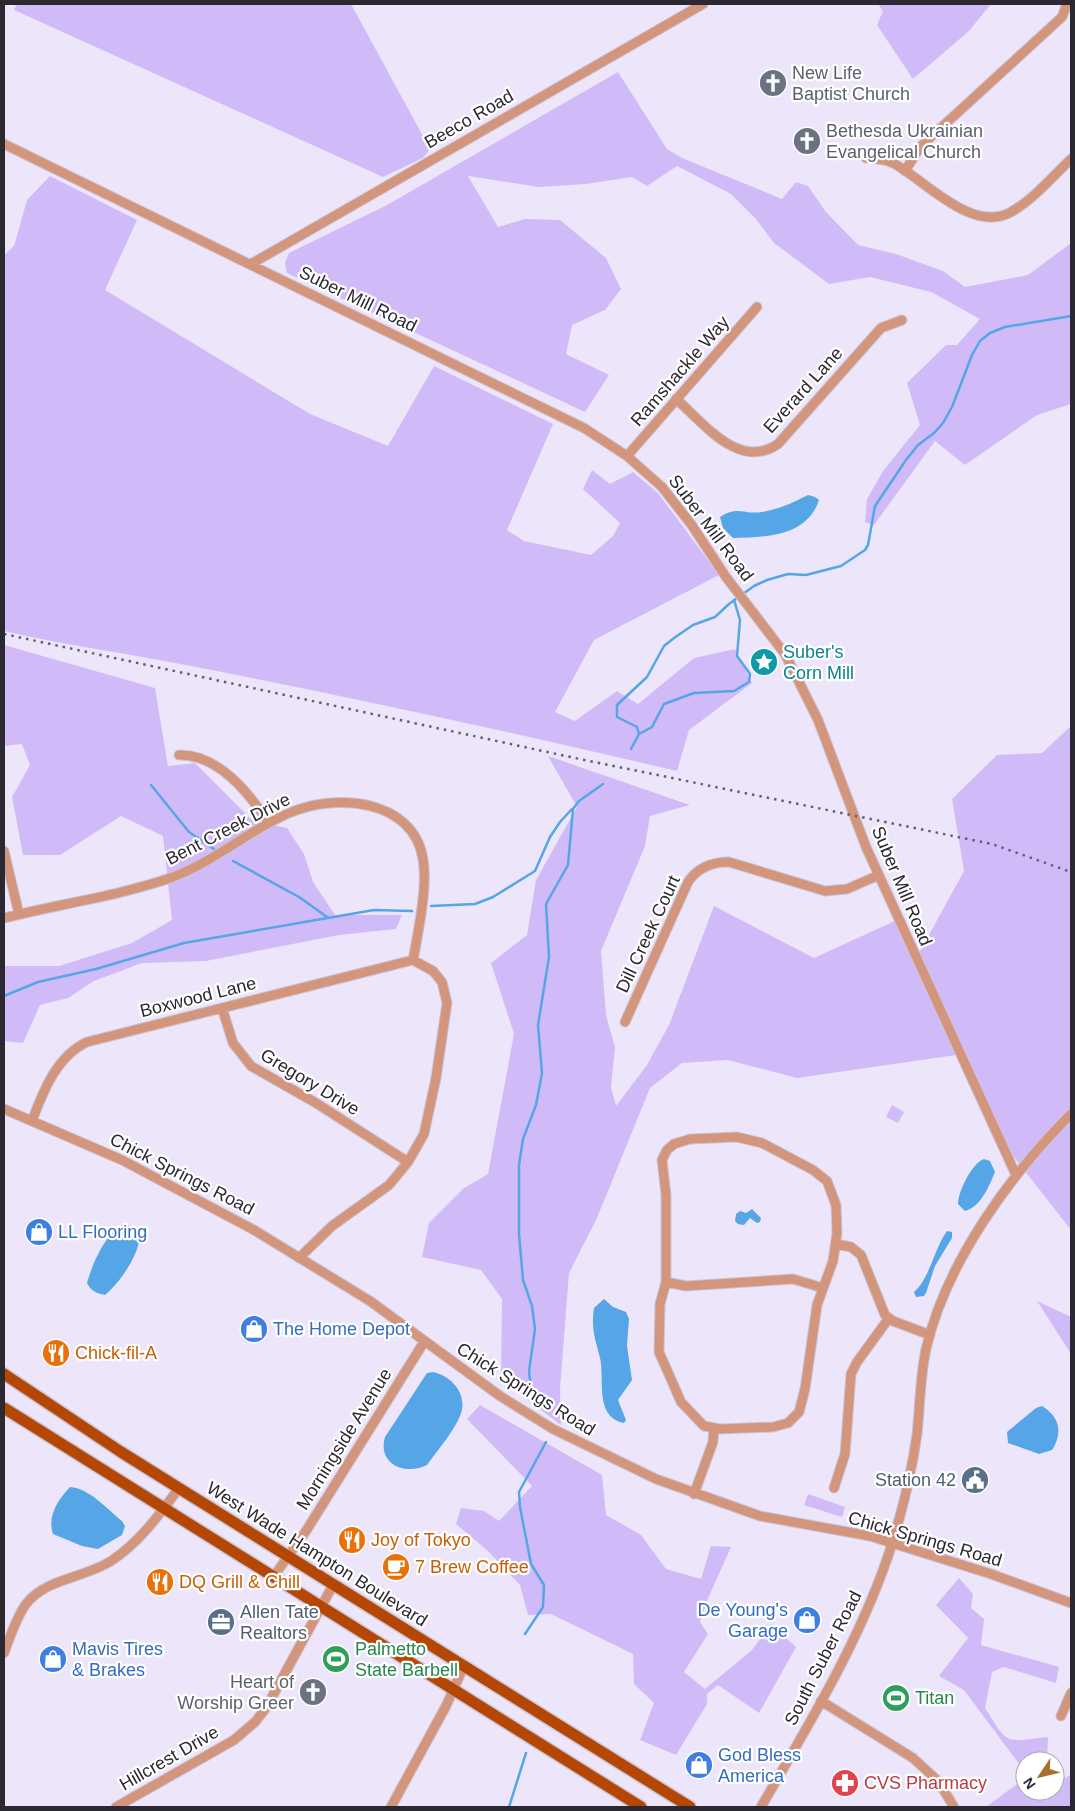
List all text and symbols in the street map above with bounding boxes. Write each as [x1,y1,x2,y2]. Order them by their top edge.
place label: New Life Baptist Church [792,63,910,104]
church icon: New Life Baptist Church [758,68,788,98]
street label: Beeco Road [421,86,517,152]
place label: Bethesda Ukrainian Evangelical Church [826,121,983,162]
church icon: Bethesda Ukrainian Evangelical Church [792,126,822,156]
street label: Suber Mill Road [296,262,420,336]
street label: Ramshackle Way [627,312,733,430]
street label: Everard Lane [759,343,847,437]
street label: Suber Mill Road [664,471,758,585]
place label: Suber's Corn Mill [783,642,854,683]
place icon: Suber's Corn Mill [749,647,779,677]
street label: Bent Creek Drive [162,789,294,869]
street label: Suber Mill Road [868,823,936,949]
street label: Dill Creek Court [612,872,684,996]
street label: Boxwood Lane [138,973,258,1021]
street label: Gregory Drive [257,1045,363,1119]
street label: Chick Springs Road [107,1129,257,1219]
shop icon: LL Flooring [24,1217,54,1247]
place label: LL Flooring [58,1222,147,1242]
shop icon: The Home Depot [239,1314,269,1344]
place label: The Home Depot [273,1319,410,1339]
restaurant icon: Chick-fil-A [41,1338,71,1368]
street label: Chick Springs Road [453,1338,599,1440]
place label: Chick-fil-A [75,1343,157,1363]
street label: Morningside Avenue [292,1365,396,1513]
public building icon: Station 42 [960,1465,990,1495]
place label: Station 42 [875,1470,956,1490]
street label: West Wade Hampton Boulevard [203,1478,431,1630]
street label: Chick Springs Road [846,1507,1004,1571]
restaurant icon: Joy of Tokyo [337,1525,367,1555]
place label: Joy of Tokyo [371,1530,471,1550]
cafe icon: 7 Brew Coffee [381,1552,411,1582]
place label: 7 Brew Coffee [415,1557,529,1577]
restaurant icon: DQ Grill & Chill [145,1567,175,1597]
place label: DQ Grill & Chill [179,1572,300,1592]
street label: South Suber Road [780,1587,866,1729]
place label: De Young's Garage [697,1600,788,1641]
place label: Allen Tate Realtors [240,1602,319,1643]
shop icon: De Young's Garage [792,1605,822,1635]
office icon: Allen Tate Realtors [206,1607,236,1637]
place label: Mavis Tires & Brakes [72,1639,163,1680]
place label: Palmetto State Barbell [355,1639,458,1680]
shop icon: Mavis Tires & Brakes [38,1644,68,1674]
sports icon: Palmetto State Barbell [321,1644,351,1674]
place label: Heart of Worship Greer [177,1672,295,1713]
church icon: Heart of Worship Greer [298,1677,328,1707]
sports icon: Titan [881,1683,911,1713]
place label: Titan [915,1688,954,1708]
street label: Hillcrest Drive [116,1722,222,1794]
place label: God Bless America [718,1745,801,1786]
shop icon: God Bless America [684,1750,714,1780]
north arrow [1015,1751,1065,1801]
pharmacy icon: CVS Pharmacy [830,1768,860,1798]
place label: CVS Pharmacy [864,1773,987,1793]
text: N [1020,1775,1039,1792]

